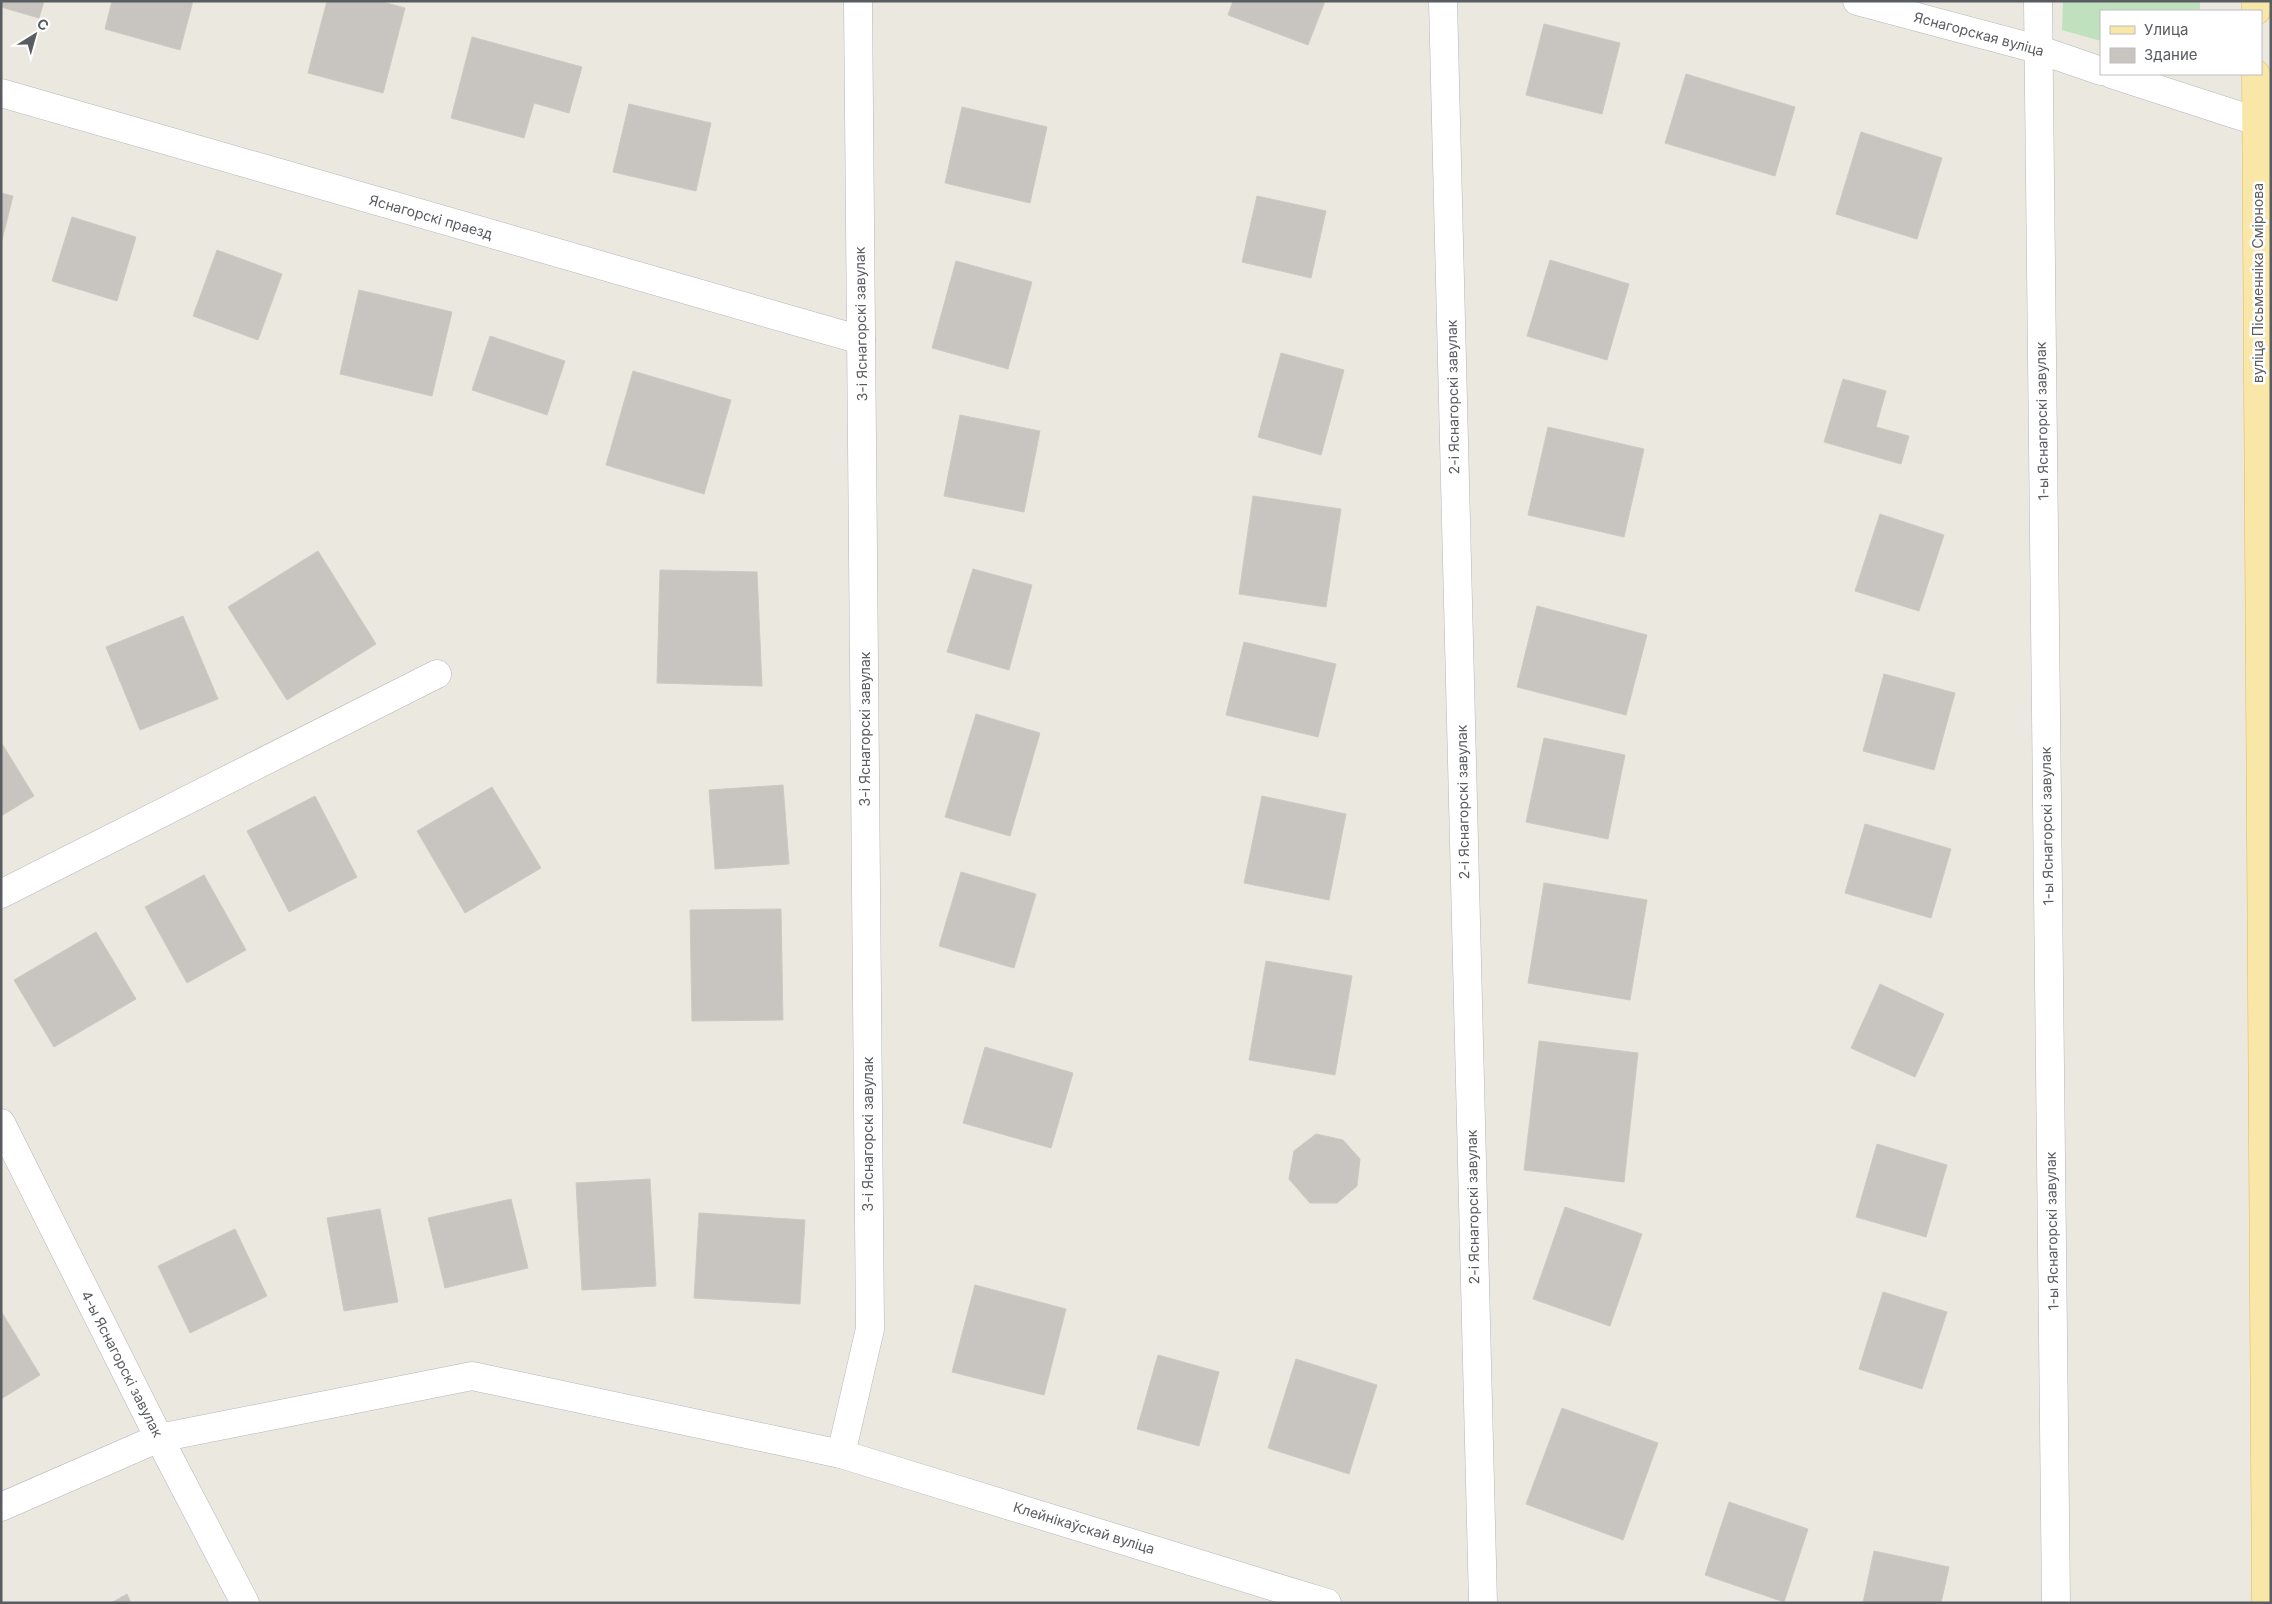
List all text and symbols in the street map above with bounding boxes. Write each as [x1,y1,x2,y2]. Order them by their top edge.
street label: Яснагорская вуліца [1912,8,2046,59]
north arrow [10,10,60,60]
legend [2100,10,2262,75]
text: С [34,14,52,34]
text: Улица [2144,20,2188,39]
text: Здание [2144,45,2198,64]
street label: вуліца Пісьменніка Смірнова [2249,183,2266,383]
street label: Яснагорскі праезд [367,191,495,242]
street label: 3-і Яснагорскі завулак [851,246,870,402]
street label: 2-і Яснагорскі завулак [1443,319,1462,474]
street label: 1-ы Яснагорскі завулак [2032,341,2051,500]
street label: 3-і Яснагорскі завулак [856,651,873,806]
street label: 2-і Яснагорскі завулак [1453,724,1472,879]
street label: 1-ы Яснагорскі завулак [2037,746,2056,905]
street label: 3-і Яснагорскі завулак [859,1056,876,1211]
street label: 2-і Яснагорскі завулак [1463,1129,1482,1284]
street label: 1-ы Яснагорскі завулак [2042,1151,2061,1310]
street label: 4-ы Яснагорскі завулак [78,1288,167,1440]
street label: Клейнікаўскай вуліца [1011,1498,1157,1557]

